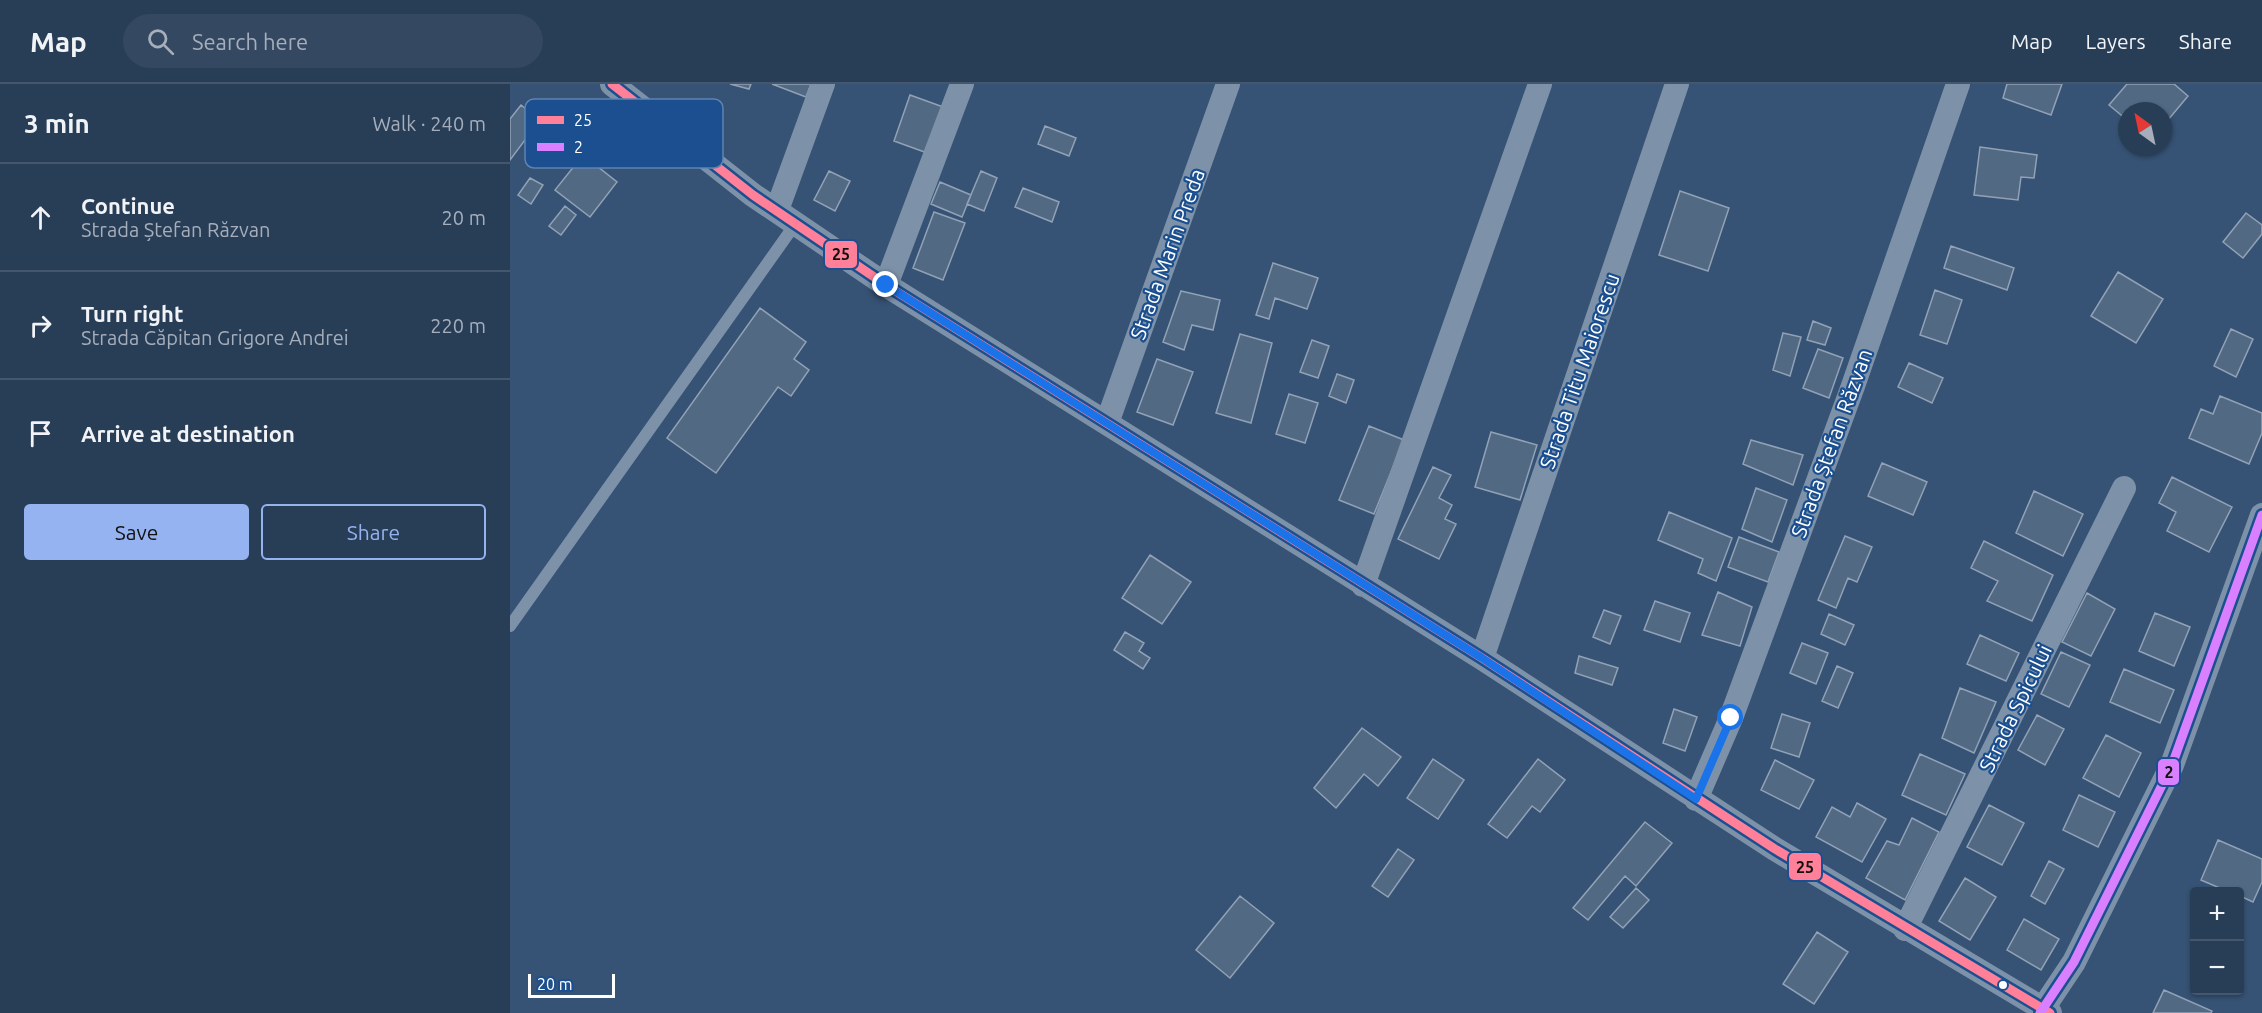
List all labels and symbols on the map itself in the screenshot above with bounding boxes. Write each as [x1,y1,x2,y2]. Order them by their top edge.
legend [525,99,723,168]
north arrow [2118,102,2172,156]
text: 25 [574,111,592,129]
text: 2 [574,138,583,156]
street label: Strada Marin Preda [1125,165,1209,343]
line badge: 25 [824,240,858,269]
text: 25 [832,245,850,263]
street label: Strada Titu Maiorescu [1534,270,1624,472]
route end [872,271,898,297]
street label: Strada Ștefan Răzvan [1786,345,1876,541]
street label: Strada Spicului [1974,640,2056,776]
route start [1717,704,1743,730]
line badge: 2 [2157,758,2180,786]
text: 2 [2164,763,2174,781]
line badge: 25 [1788,852,1822,881]
text: 25 [1796,858,1814,876]
scale bar [528,971,615,998]
unlabelled marker [1997,979,2009,991]

